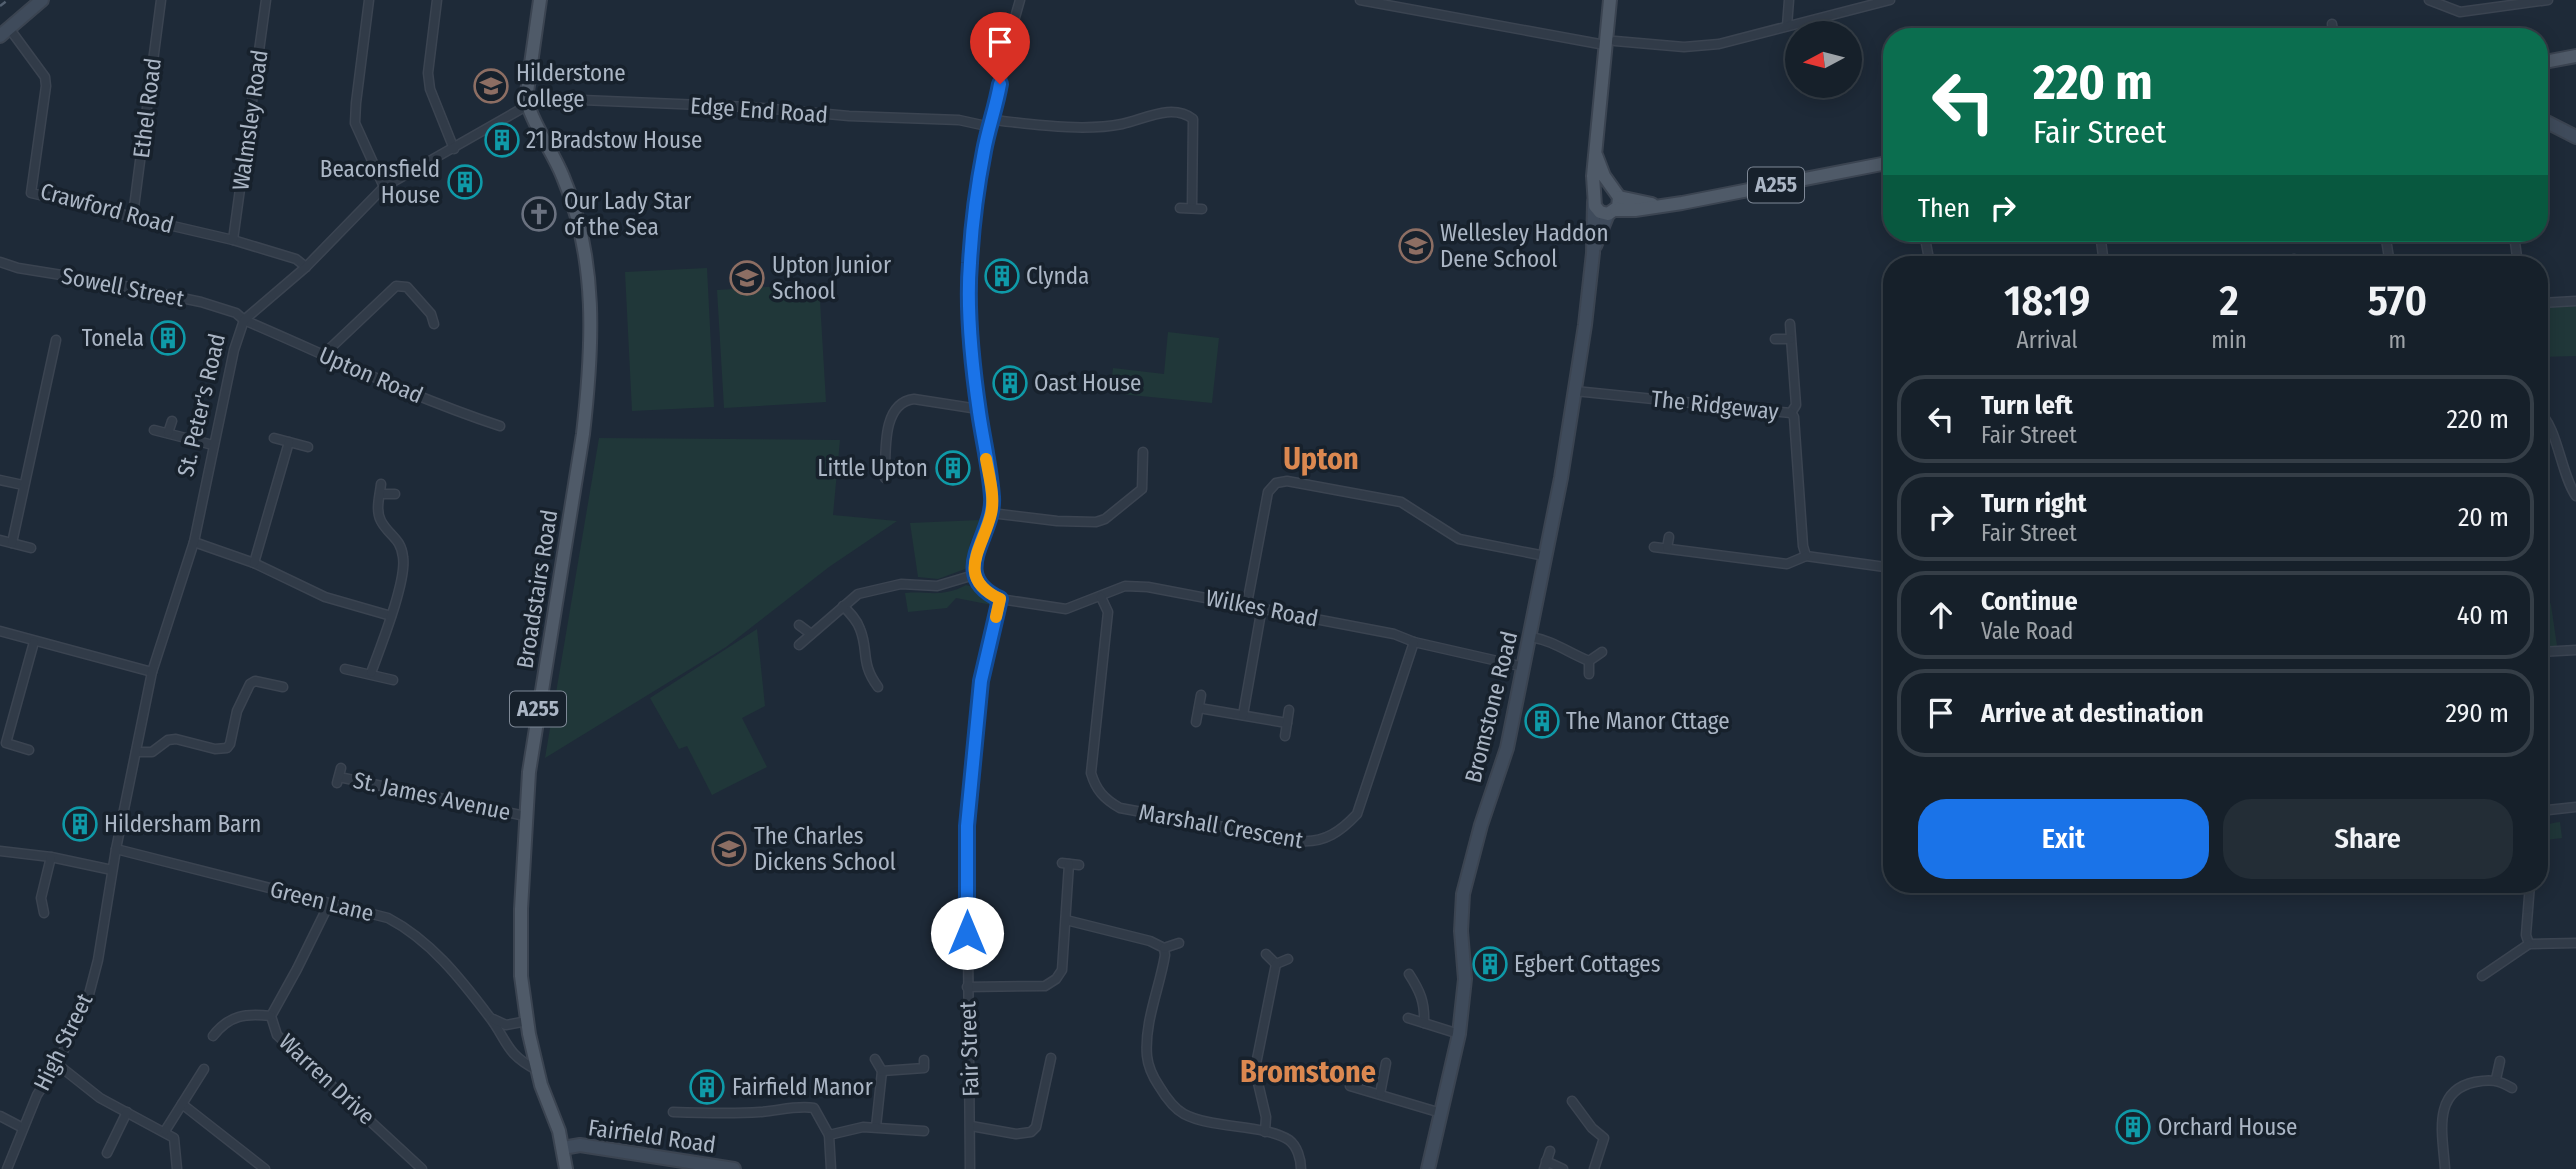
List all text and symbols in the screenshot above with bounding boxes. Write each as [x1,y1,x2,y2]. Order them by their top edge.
pin [970,12.0,1030,84]
north arrow [1785,21,1862,98]
map controls [1785,21,1862,98]
icon: arrive [981,23,1019,61]
street label: Walmsley Road [226,48,274,192]
text: 220 m [2033,53,2153,112]
street label: Ethel Road [127,56,167,160]
icon: left [1918,56,2009,147]
place label: Hilderstone College [516,59,626,113]
school or university icon: Hilderstone College [472,67,510,105]
street label: Edge End Road [689,91,829,129]
text: Fair Street [2033,113,2166,151]
building icon: 21 Bradstow House [483,121,521,159]
place label: 21 Bradstow House [526,126,702,154]
place label: Beaconsfield House [320,155,440,209]
building icon: Beaconsfield House [446,163,484,201]
road number: A255 [1748,168,1804,202]
street label: Crawford Road [37,177,177,239]
place label: Our Lady Star of the Sea [564,187,691,241]
icon: right [1984,189,2022,227]
text: Then [1918,193,1970,224]
church icon: Our Lady Star of the Sea [520,195,558,233]
place label: Wellesley Haddon Dene School [1440,219,1609,273]
school or university icon: Wellesley Haddon Dene School [1397,227,1435,265]
place label: Upton Junior School [772,251,891,305]
building icon: Clynda [983,257,1021,295]
school or university icon: Upton Junior School [728,259,766,297]
street label: Sowell Street [59,261,187,313]
place label: Clynda [1026,262,1089,290]
text: 18:19 [2004,276,2090,326]
text: 2 [2219,276,2239,326]
text: 570 [2368,276,2427,326]
building icon: Tonela [149,319,187,357]
place label: Tonela [82,324,144,352]
text: Arrival [2017,326,2078,354]
text: min [2211,326,2247,354]
text: m [2389,326,2406,354]
street label: St. Peter's Road [171,331,231,479]
street label: Upton Road [315,341,427,409]
building icon: Oast House [991,364,1029,402]
place label: Oast House [1034,369,1141,397]
street label: The Ridgeway [1650,384,1781,426]
text: Turn left [1981,390,2073,421]
icon: left [1922,400,1960,438]
text: 220 m [2446,404,2509,435]
text: Fair Street [1981,421,2077,449]
district label: Upton [1283,441,1359,477]
building icon: Little Upton [934,449,972,487]
place label: Little Upton [817,454,928,482]
text: Turn right [1981,488,2087,519]
icon: right [1922,498,1960,536]
text: 20 m [2458,502,2509,533]
street label: Broadstairs Road [511,508,563,670]
text: Fair Street [1981,519,2077,547]
street label: Wilkes Road [1203,583,1321,633]
text: Continue [1981,586,2078,617]
icon: ahead [1922,596,1960,634]
text: 40 m [2457,600,2509,631]
text: Vale Road [1981,617,2073,645]
street label: Bromstone Road [1459,628,1523,786]
road number: A255 [510,692,566,726]
icon: arrive [1922,694,1960,732]
text: Arrive at destination [1981,698,2204,729]
text: 290 m [2445,698,2509,729]
building icon: The Manor Cttage [1523,702,1561,740]
place label: The Manor Cttage [1566,707,1730,735]
street label: St. James Avenue [351,766,513,826]
street label: Marshall Crescent [1137,798,1306,854]
button: Exit [1918,799,2209,879]
button: Share [2223,799,2513,879]
building icon: Hildersham Barn [61,805,99,843]
place label: Hildersham Barn [104,810,261,838]
place label: The Charles Dickens School [754,822,896,876]
school or university icon: The Charles Dickens School [710,830,748,868]
street label: Green Lane [267,875,377,927]
position arrow [930,896,1004,970]
building icon: Egbert Cottages [1471,945,1509,983]
place label: Egbert Cottages [1514,950,1661,978]
street label: High Street [27,988,99,1095]
street label: Fair Street [953,1000,985,1097]
street label: Warren Drive [273,1028,381,1130]
district label: Bromstone [1240,1054,1376,1090]
building icon: Fairfield Manor [688,1068,726,1106]
place label: Fairfield Manor [732,1073,873,1101]
building icon: Orchard House [2114,1108,2152,1146]
street label: Fairfield Road [586,1113,718,1159]
place label: Orchard House [2158,1113,2297,1141]

